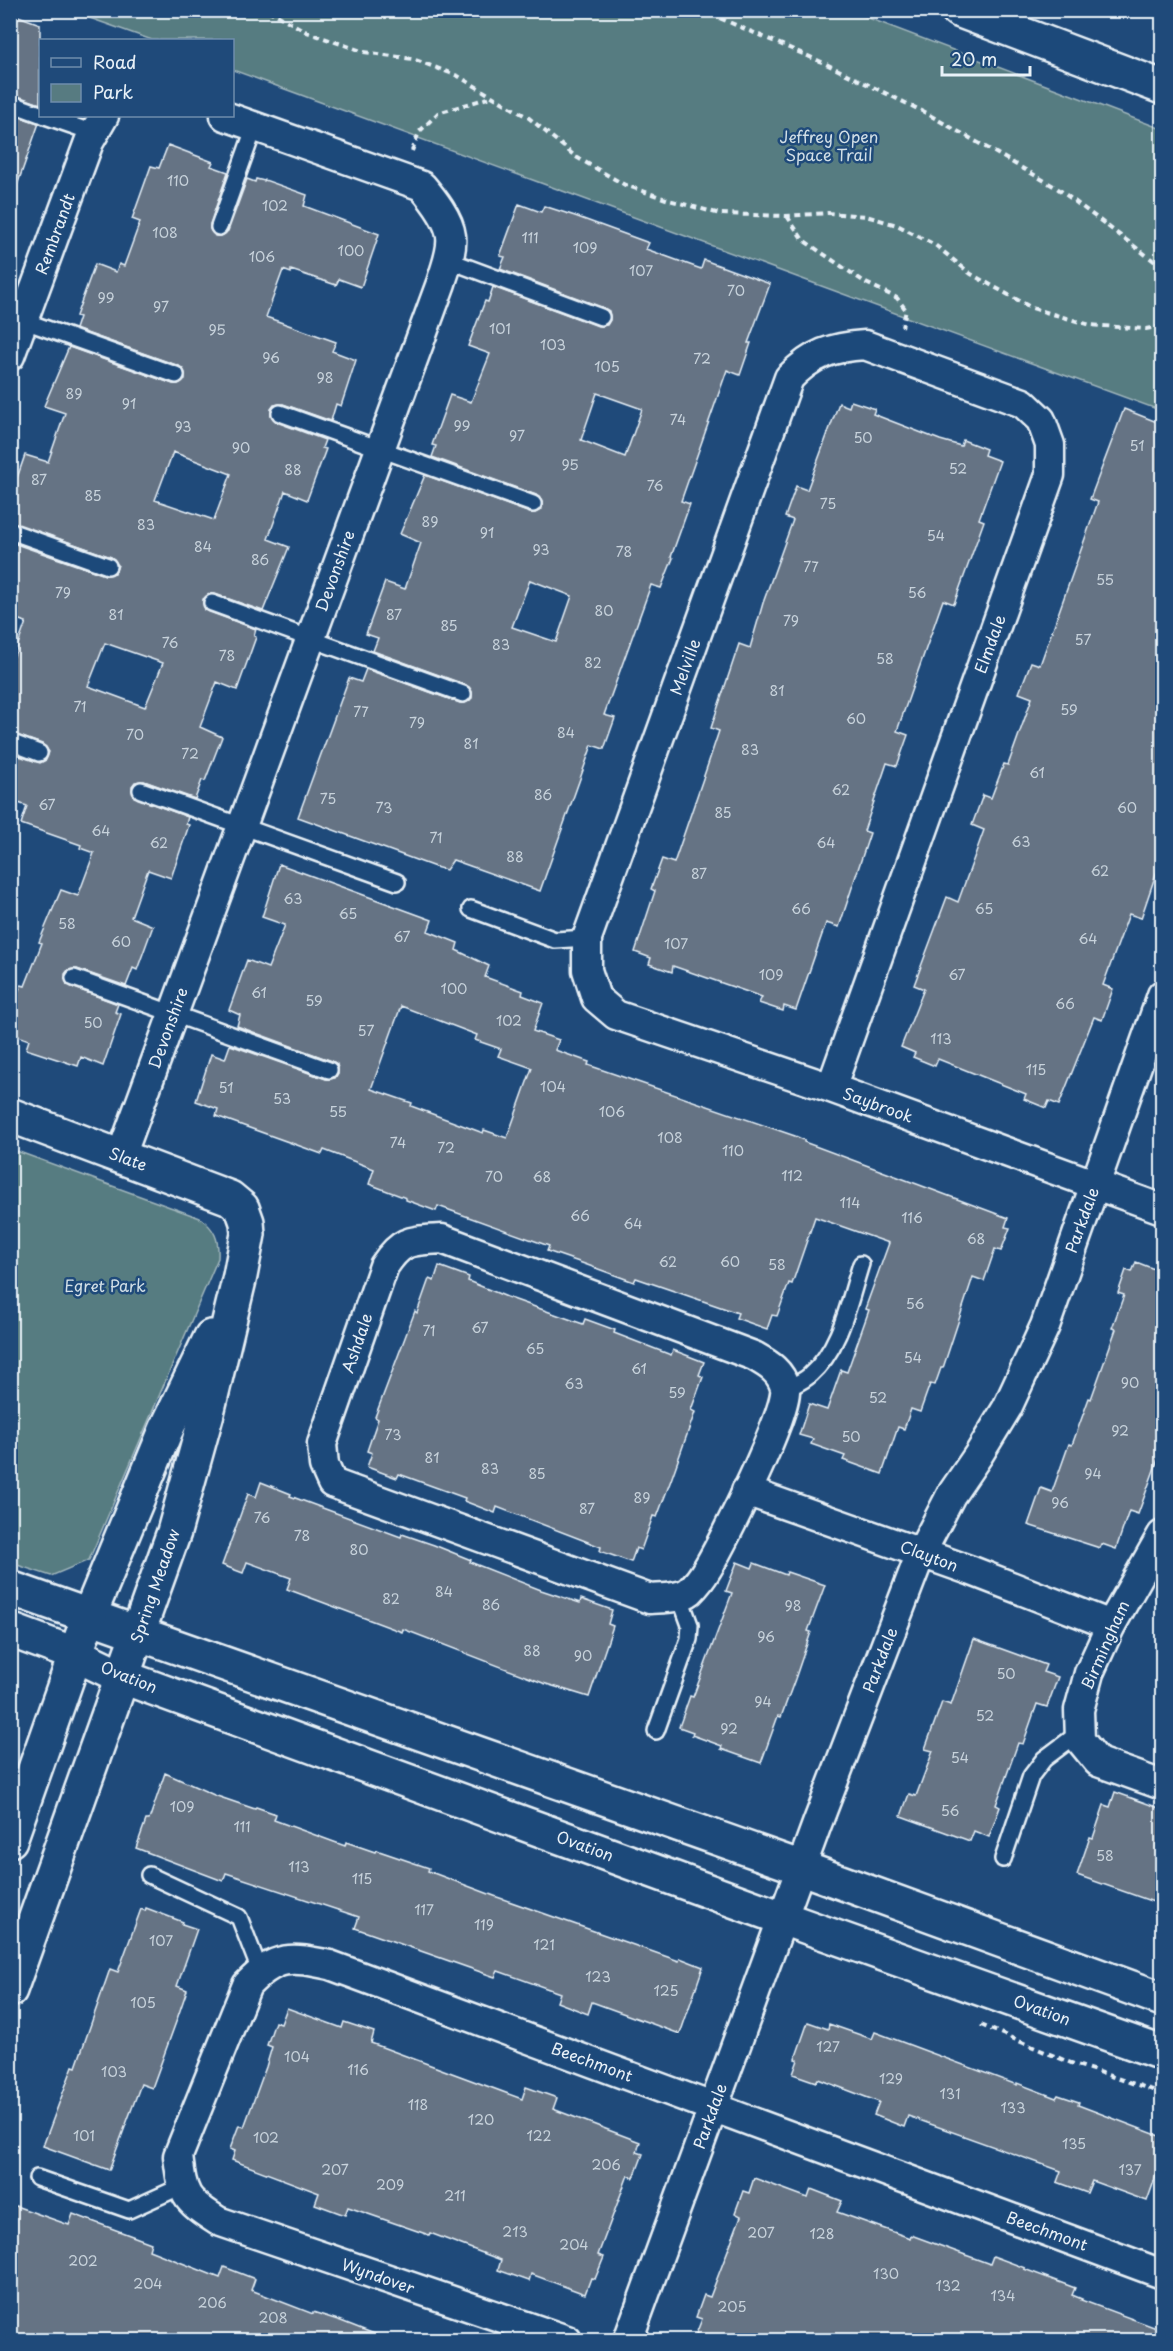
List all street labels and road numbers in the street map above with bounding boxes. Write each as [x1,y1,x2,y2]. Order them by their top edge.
street label: Rembrandt [28,189,80,278]
street label: Devonshire [308,527,360,615]
street label: Elmdale [967,611,1011,676]
street label: Melville [663,635,705,698]
street label: Devonshire [141,984,193,1072]
street label: Saybrook [840,1080,917,1128]
street label: Slate [106,1140,151,1176]
street label: Parkdale [1058,1183,1104,1256]
street label: Ashdale [335,1309,378,1376]
street label: Spring Meadow [123,1525,185,1646]
street label: Clayton [897,1533,962,1577]
street label: Birmingham [1074,1596,1134,1693]
street label: Parkdale [856,1623,903,1696]
street label: Ovation [97,1654,161,1698]
street label: Ovation [553,1824,617,1866]
street label: Ovation [1010,1988,1074,2030]
street label: Beechmont [548,2035,637,2087]
street label: Parkdale [686,2079,732,2152]
street label: Beechmont [1003,2204,1092,2256]
street label: Wyndover [339,2251,419,2299]

